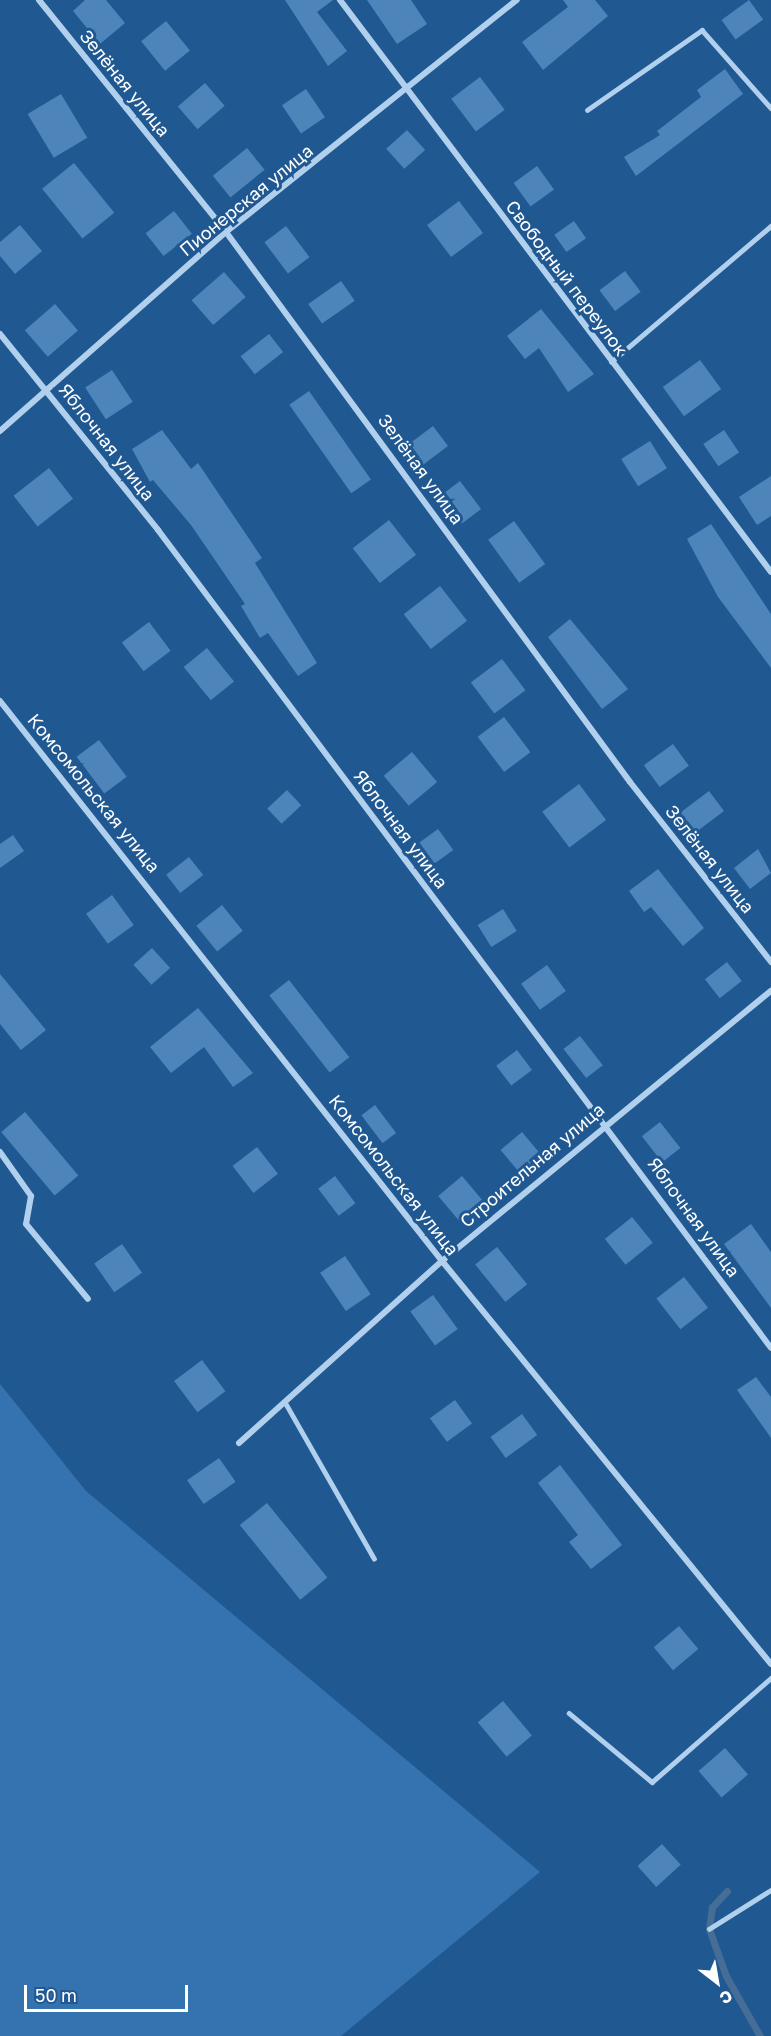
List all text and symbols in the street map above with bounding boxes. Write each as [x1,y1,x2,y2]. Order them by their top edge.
street label: Зелёная улица [75,25,175,141]
street label: Пионерская улица [175,140,317,260]
street label: Свободный переулок [502,196,632,360]
street label: Яблочная улица [55,379,159,505]
street label: Зелёная улица [374,409,468,529]
street label: Комсомольская улица [23,709,165,877]
street label: Яблочная улица [349,765,453,893]
street label: Зелёная улица [661,801,759,917]
street label: Комсомольская улица [325,1090,463,1260]
street label: Строительная улица [456,1098,608,1232]
street label: Яблочная улица [643,1153,745,1281]
north arrow [687,1952,747,2012]
scale bar [27,1973,190,2011]
text: 50 m [35,1984,77,2006]
text: С [716,1986,736,2009]

